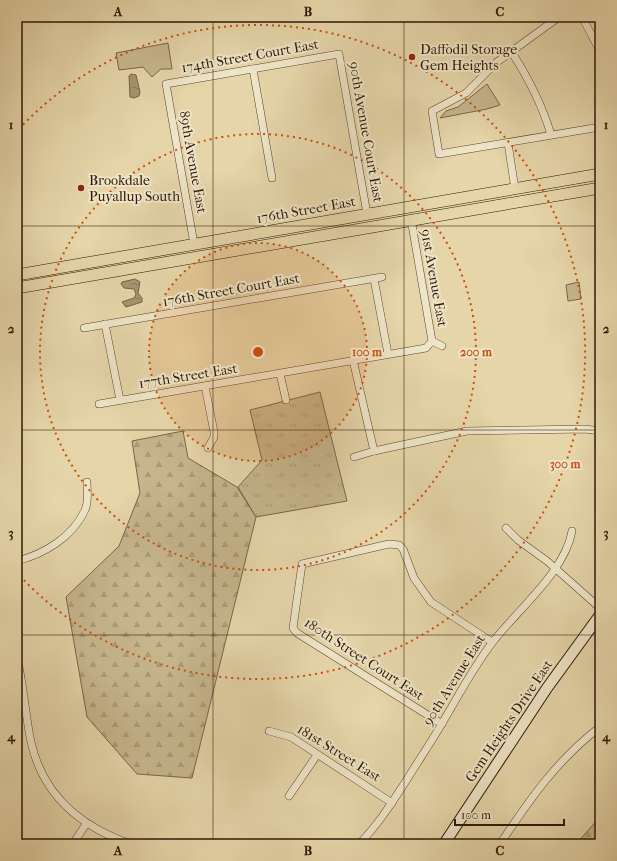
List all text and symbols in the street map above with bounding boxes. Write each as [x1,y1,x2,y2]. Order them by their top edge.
text: A [113,4,123,19]
text: B [304,4,313,19]
text: C [496,4,505,19]
street label: 174th Street Court East [180,36,320,76]
place label: Daffodil Storage Gem Heights [420,41,517,74]
marker: Daffodil Storage Gem Heights [407,52,417,62]
street label: 90th Avenue Court East [345,60,387,204]
street label: 89th Avenue East [176,110,210,214]
text: 1 [9,117,14,132]
text: 1 [604,117,609,132]
place label: Brookdale Puyallup South [89,172,180,205]
marker: Brookdale Puyallup South [76,183,86,193]
street label: 176th Street East [255,193,357,227]
street label: 91st Avenue East [417,228,451,328]
street label: 176th Street Court East [161,270,301,310]
text: 2 [8,321,15,336]
text: 2 [603,321,610,336]
centre of rings [251,345,265,359]
text: 100 m [352,345,383,359]
text: 200 m [460,345,493,359]
street label: 177th Street East [138,360,238,392]
text: 300 m [550,457,581,472]
text: 3 [8,525,14,541]
text: 3 [603,525,609,541]
street label: 180th Street Court East [301,614,427,704]
street label: 90th Avenue East [419,631,489,729]
street label: Gem Heights Drive East [462,656,556,786]
street label: 181st Street East [294,721,384,785]
text: 4 [6,729,16,745]
text: 4 [601,729,611,745]
scale bar [455,801,564,827]
text: 100 m [461,808,491,822]
text: A [113,843,123,858]
text: B [304,843,313,858]
text: C [496,843,505,858]

